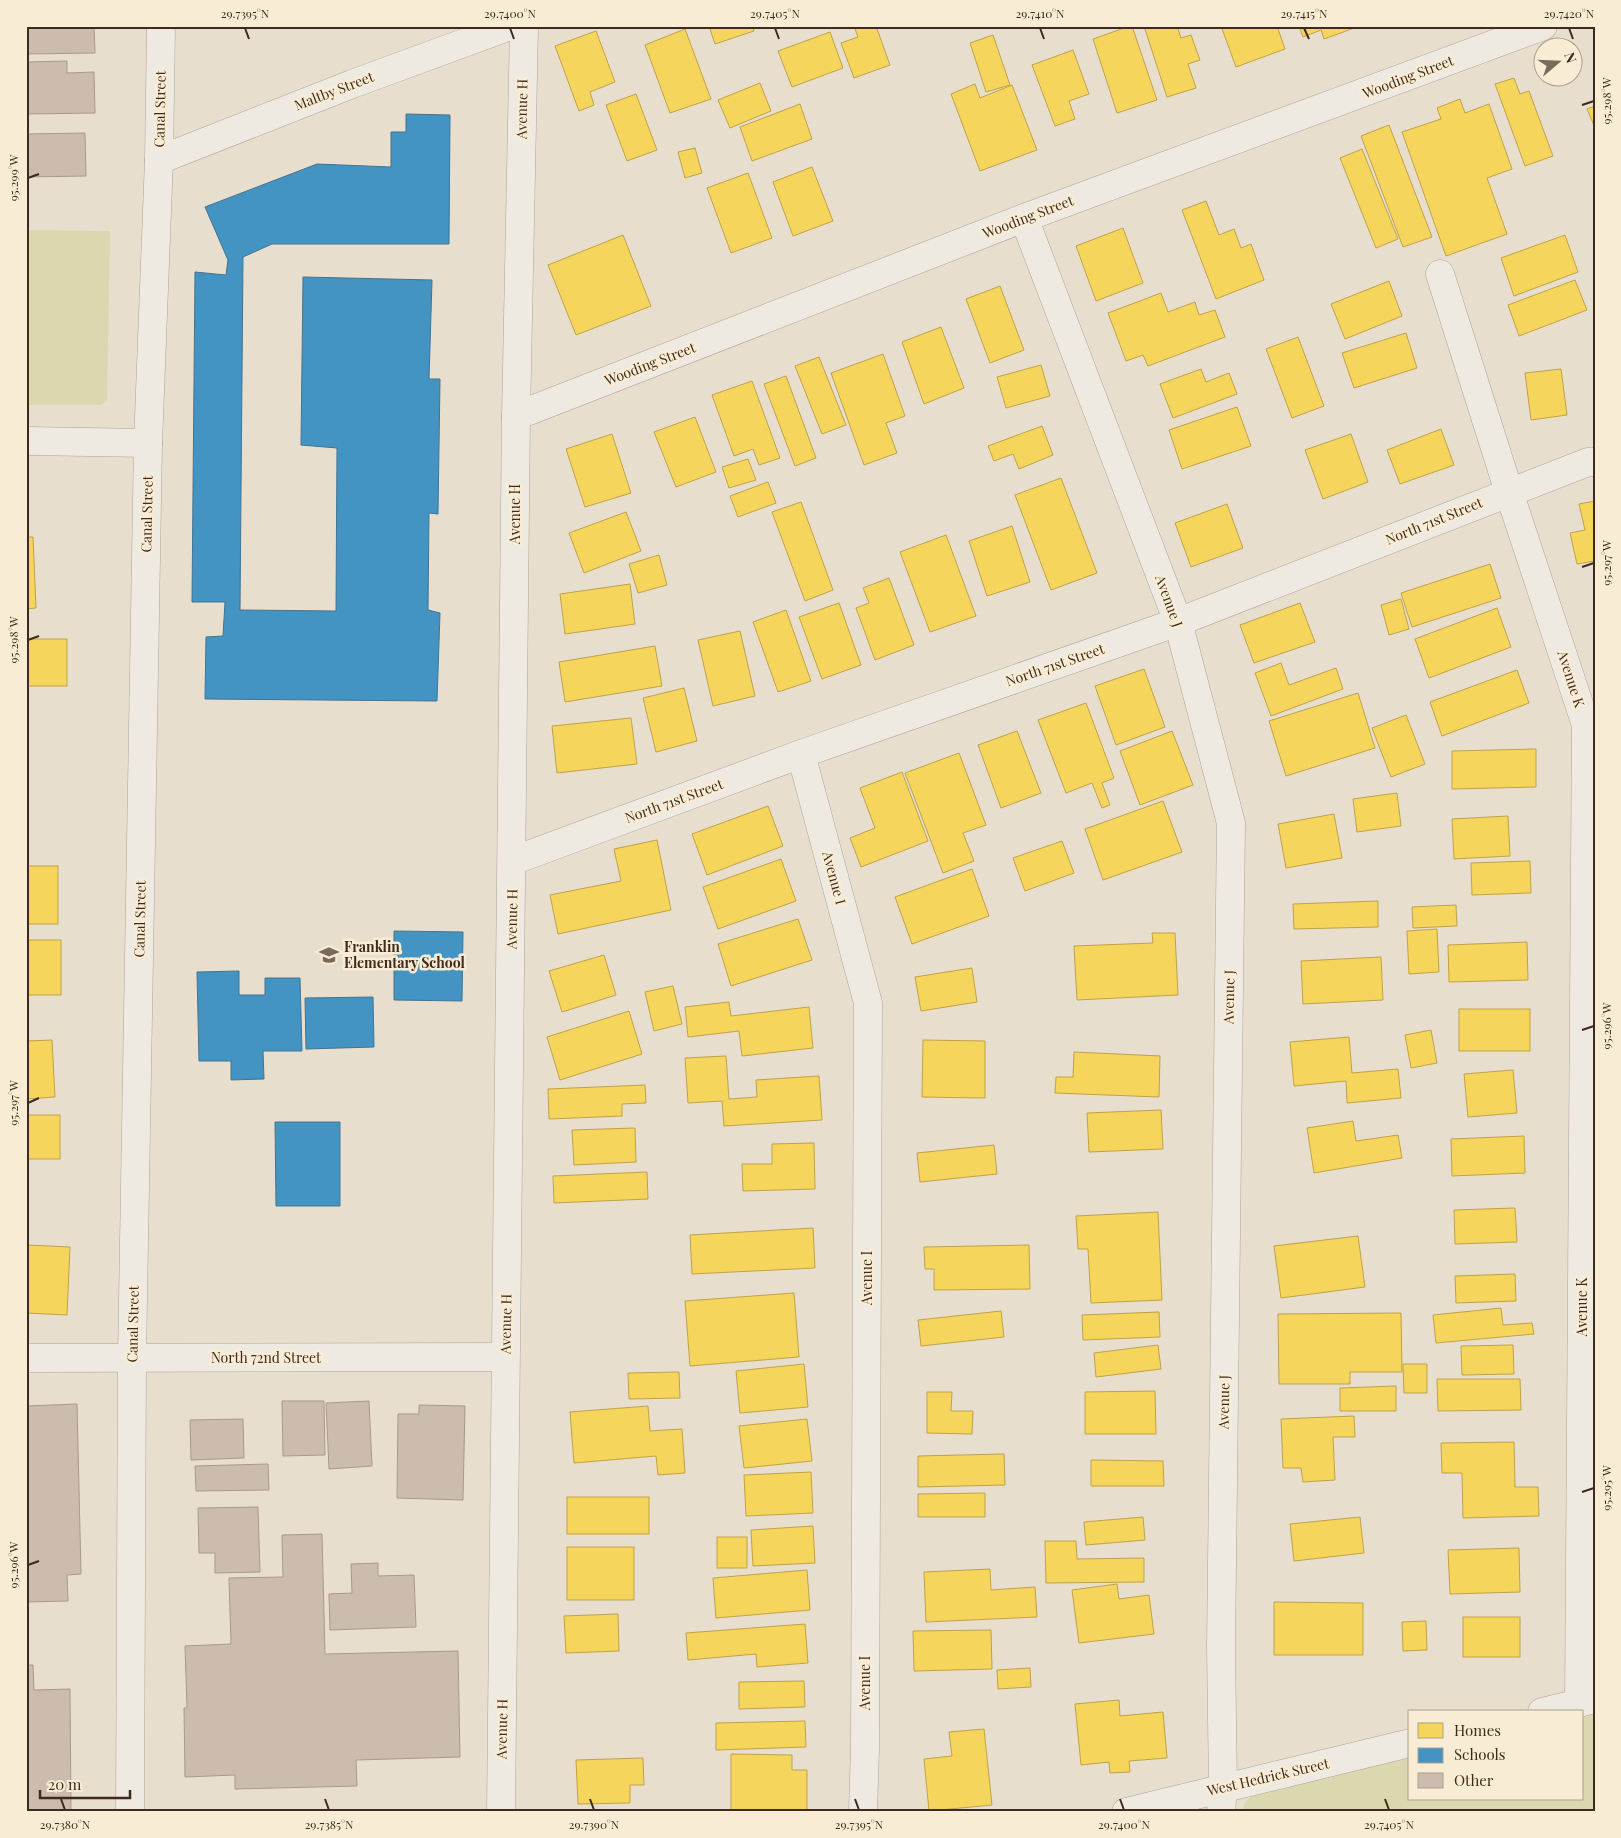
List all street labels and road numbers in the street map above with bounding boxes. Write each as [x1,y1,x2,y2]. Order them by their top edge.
street label: Wooding Street [1359,50,1457,103]
street label: Maltby Street [291,66,377,114]
street label: Canal Street [149,69,170,148]
street label: Avenue H [511,78,532,140]
street label: Wooding Street [979,190,1077,243]
street label: Wooding Street [601,337,699,390]
street label: Canal Street [136,474,157,553]
street label: Avenue H [505,483,524,545]
street label: North 71st Street [1382,492,1486,549]
street label: Avenue J [1151,571,1188,630]
street label: North 71st Street [1003,638,1108,690]
street label: Avenue K [1553,647,1590,711]
street label: North 71st Street [622,774,727,827]
street label: Avenue I [818,848,851,907]
street label: Canal Street [129,879,150,958]
street label: Avenue H [501,888,522,950]
street label: Avenue J [1219,969,1238,1025]
street label: Avenue I [857,1251,876,1306]
street label: Avenue K [1572,1277,1591,1337]
street label: Canal Street [122,1284,143,1363]
street label: Avenue H [495,1293,516,1355]
street label: North 72nd Street [211,1348,322,1367]
street label: Avenue J [1214,1374,1233,1430]
street label: Avenue I [855,1656,874,1711]
street label: Avenue H [491,1698,512,1760]
street label: West Hedrick Street [1204,1753,1332,1800]

